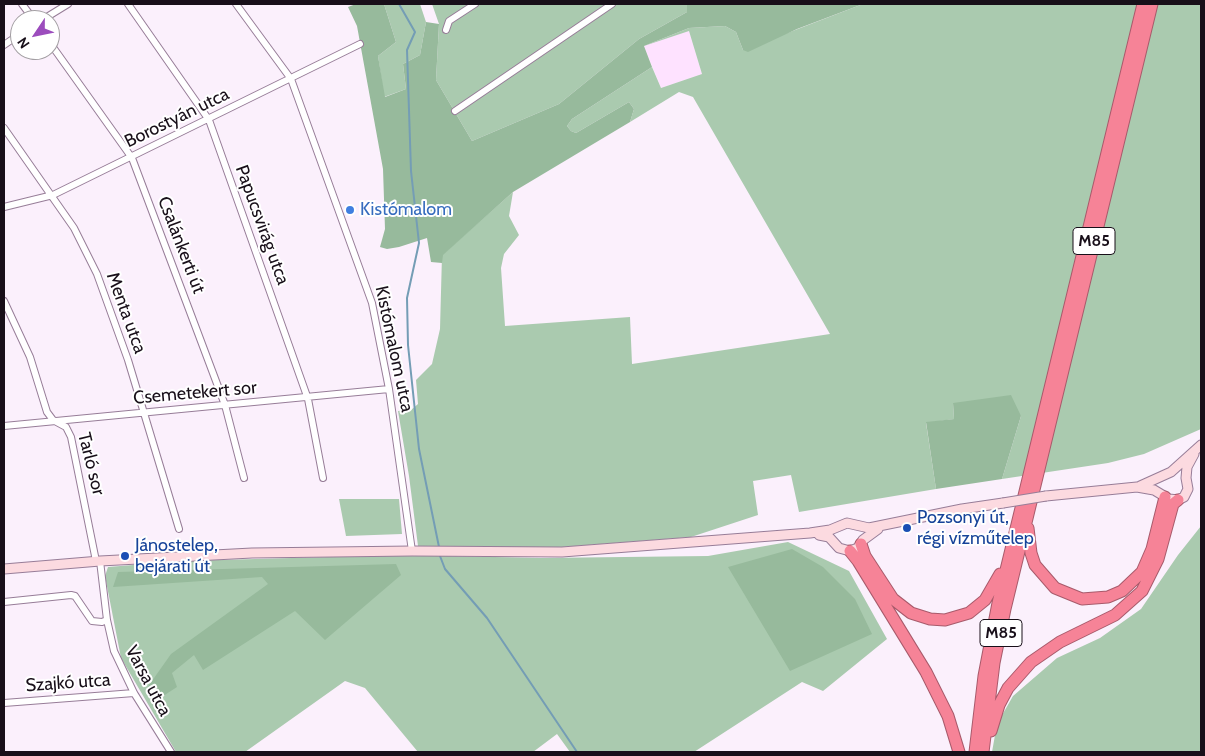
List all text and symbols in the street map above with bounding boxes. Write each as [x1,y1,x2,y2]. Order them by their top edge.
north arrow [10,10,60,60]
text: N [13,34,34,52]
street label: Borostyán utca [121,83,233,153]
street label: Papucsvirág utca [230,162,294,288]
street label: Csalánkerti út [153,193,209,297]
place label: Kistómalom [360,199,452,221]
marker: Kistómalom [344,204,356,216]
road number: M85 [1073,228,1115,255]
street label: Menta utca [101,270,151,356]
street label: Kistómalom utca [370,284,418,414]
street label: Csemetekert sor [132,377,258,409]
street label: Tarló sor [73,430,109,498]
place label: Pozsonyi út, régi vízműtelep [917,507,1034,550]
marker: Pozsonyi út, régi vízműtelep [901,522,913,534]
place label: Jánostelep, bejárati út [135,535,218,578]
marker: Jánostelep, bejárati út [119,550,131,562]
road number: M85 [980,620,1022,646]
street label: Varsa utca [120,642,176,720]
street label: Szajkó utca [25,669,111,697]

